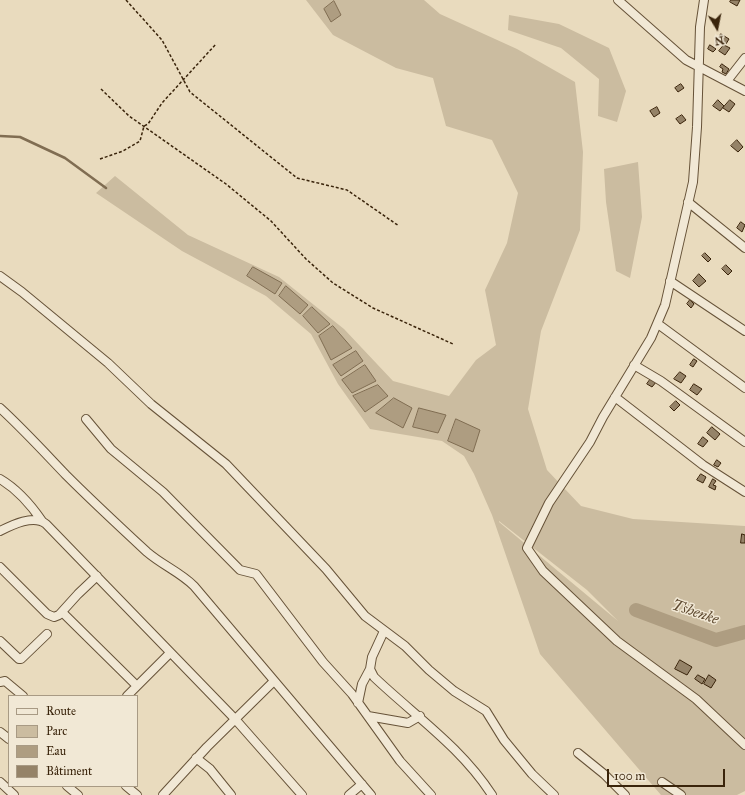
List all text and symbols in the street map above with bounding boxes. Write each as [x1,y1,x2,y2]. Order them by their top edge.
north arrow [697,8,737,48]
text: N [713,33,725,48]
water label: Tshenke [669,597,721,629]
legend [8,695,138,787]
text: Route [46,704,76,718]
text: Parc [46,724,67,738]
text: Eau [46,744,66,758]
scale bar [609,761,727,787]
text: Bâtiment [46,764,92,778]
text: 100 m [614,769,645,783]

